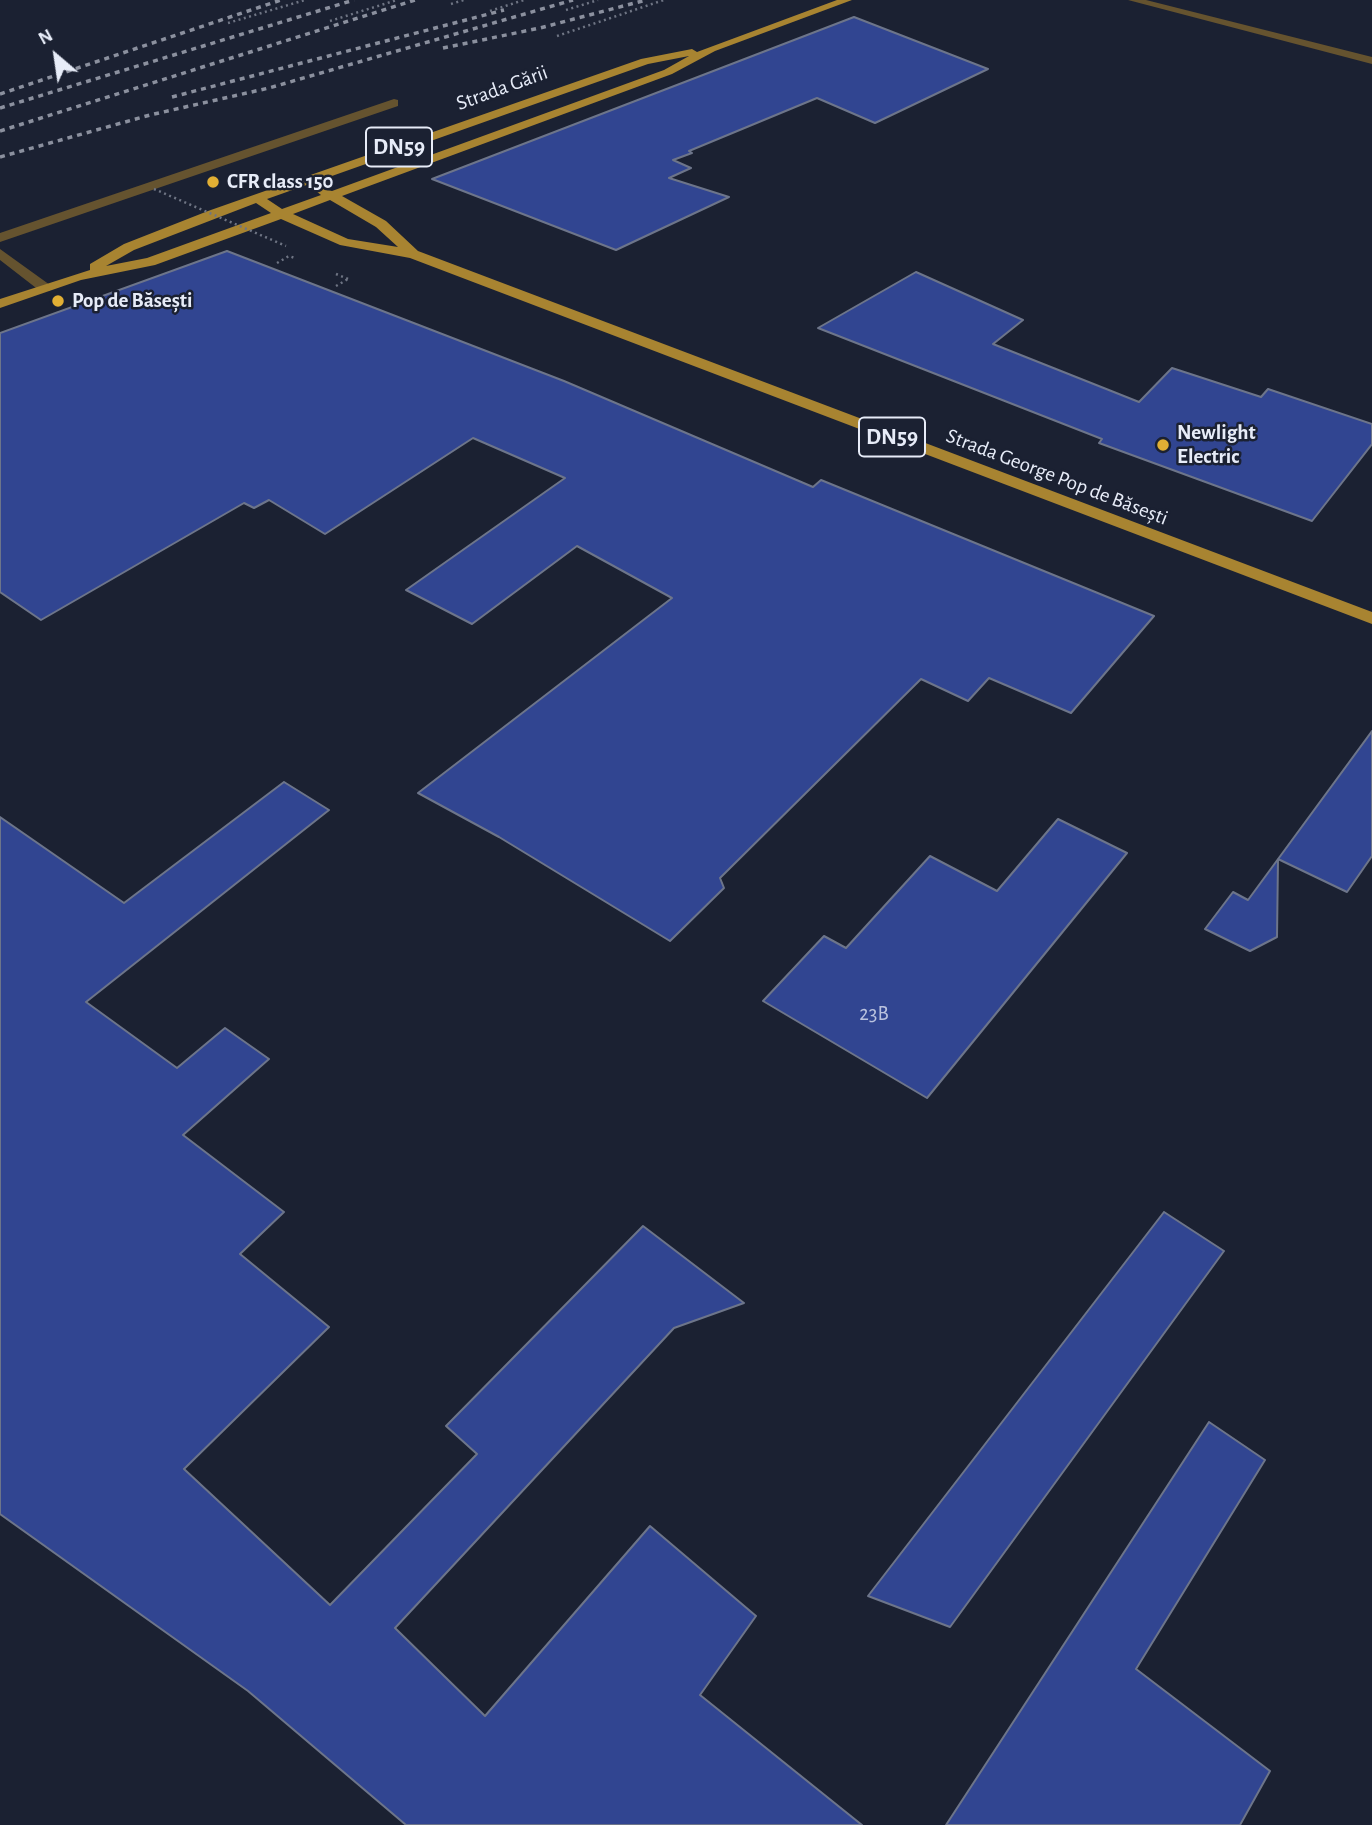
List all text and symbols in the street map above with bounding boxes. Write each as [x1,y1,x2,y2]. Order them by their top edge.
north arrow [21,21,91,91]
text: N [35,26,56,49]
street label: Strada Gării [453,60,551,116]
road number: DN59 [366,128,432,166]
place label: CFR class 150 [227,169,333,195]
marker: CFR class 150 [205,174,221,190]
place label: Pop de Băsești [72,288,192,314]
marker: Pop de Băsești [50,293,66,309]
road number: DN59 [859,418,925,457]
place label: Newlight Electric [1177,420,1256,470]
street label: Strada George Pop de Băsești [943,423,1171,531]
marker: Newlight Electric [1155,437,1171,453]
house number: 23B [859,1001,889,1027]

